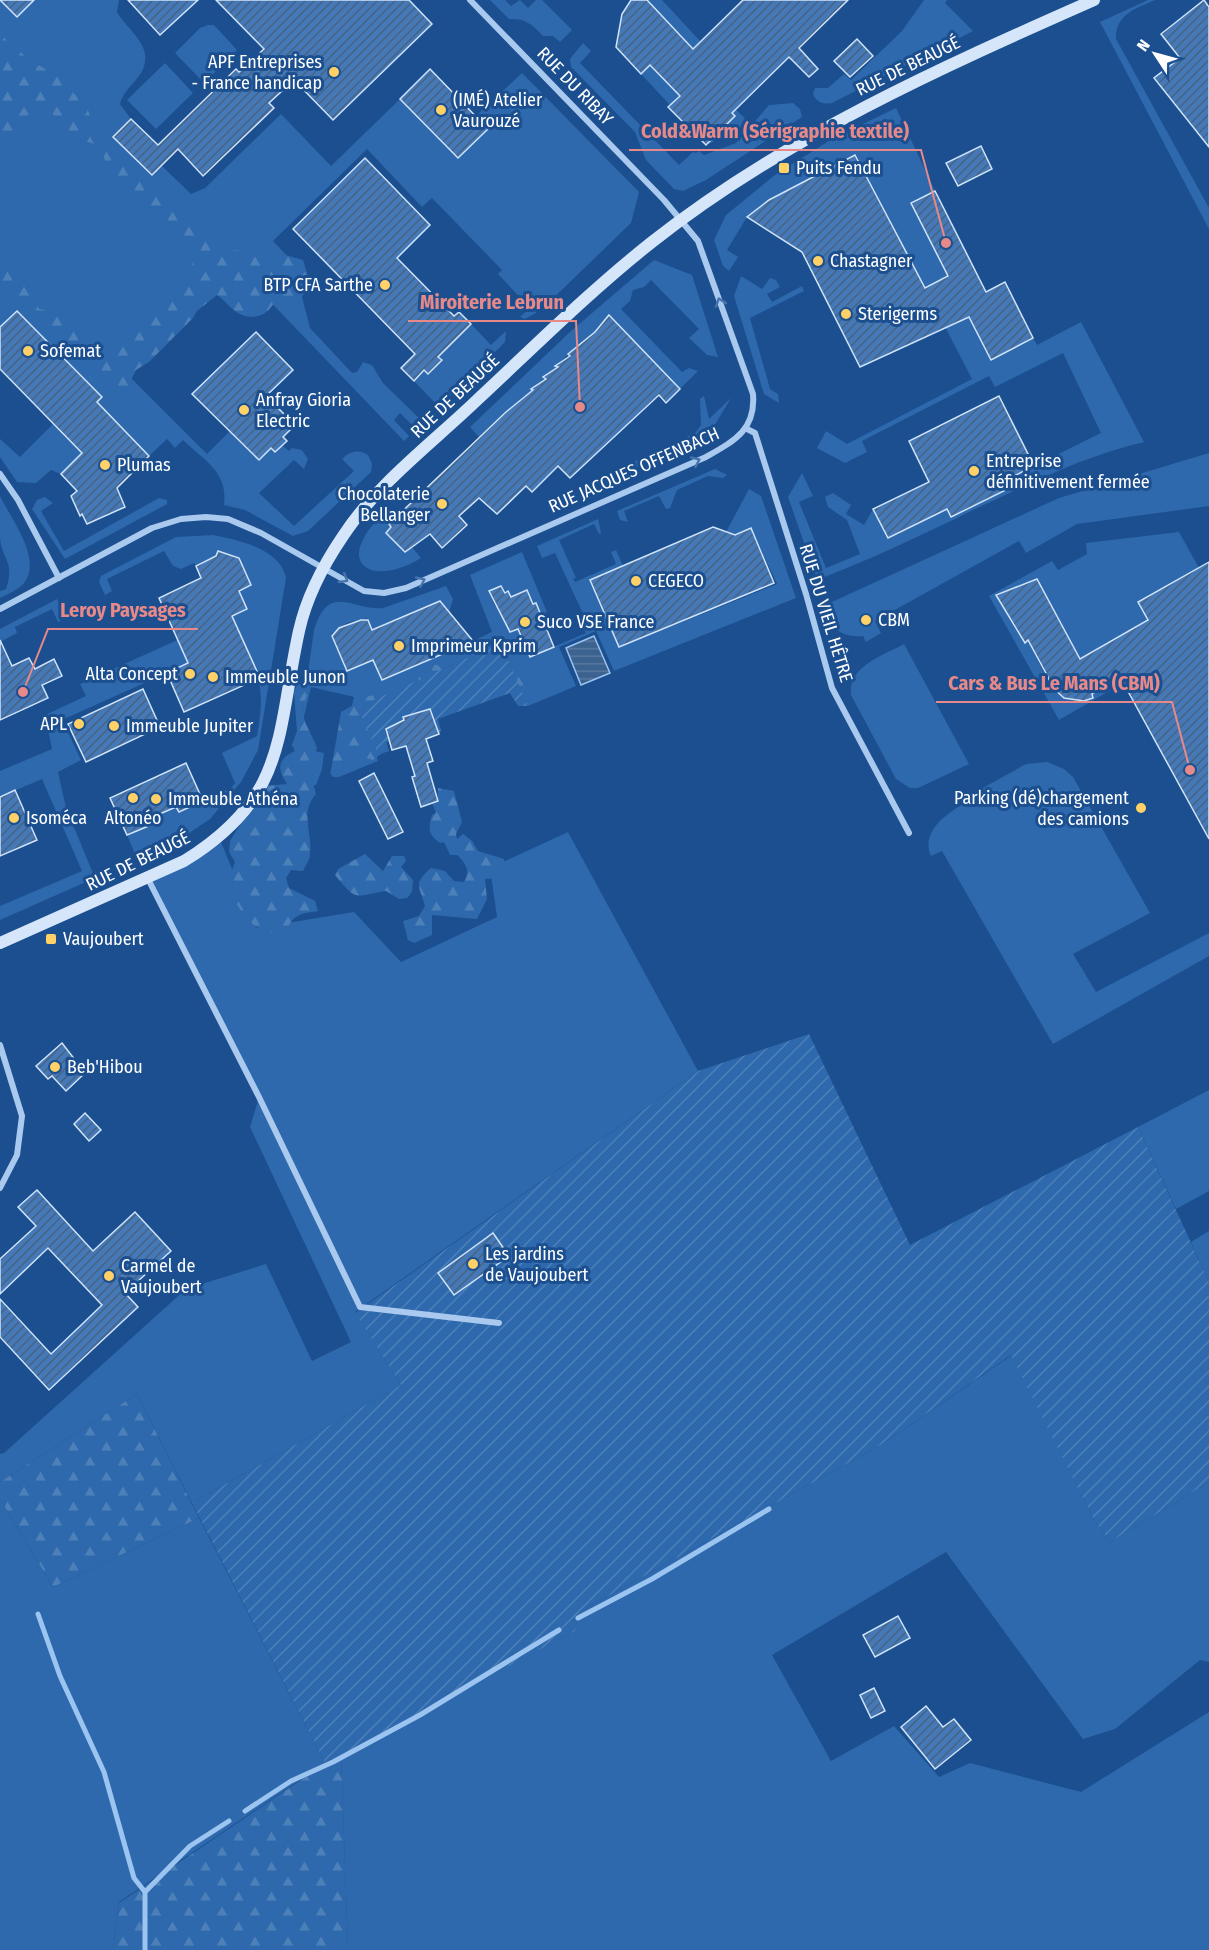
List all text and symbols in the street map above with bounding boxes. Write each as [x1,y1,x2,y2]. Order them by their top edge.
north arrow [1125,24,1185,84]
street label: RUE DE BEAUGÉ [852,30,964,101]
text: N [1133,36,1154,55]
street label: RUE DU RIBAY [532,42,618,130]
place label: APF Entreprises - France handicap [191,51,322,94]
marker: APF Entreprises - France handicap [327,65,341,79]
place label: (IMÉ) Atelier Vaurouzé [453,88,543,132]
marker: (IMÉ) Atelier Vaurouzé [434,103,448,117]
callout: Cold&Warm (Sérigraphie textile) [629,112,921,150]
text: Cold&Warm (Sérigraphie textile) [641,119,909,143]
place label: Puits Fendu [796,157,881,179]
marker: Puits Fendu [777,161,791,175]
place label: Chastagner [830,250,913,272]
marker: Chastagner [811,254,825,268]
place label: BTP CFA Sarthe [263,274,373,296]
marker: BTP CFA Sarthe [378,278,392,292]
callout: Miroiterie Lebrun [408,283,576,321]
text: Miroiterie Lebrun [420,290,564,314]
one-way arrow [715,297,728,308]
place label: Sterigerms [858,303,937,325]
marker: Sterigerms [839,307,853,321]
place label: Sofemat [40,340,101,362]
marker: Sofemat [21,344,35,358]
street label: RUE DE BEAUGÉ [405,349,504,443]
place label: Anfray Gioria Electric [256,389,351,432]
marker: Anfray Gioria Electric [237,403,251,417]
street label: RUE JACQUES OFFENBACH [545,422,723,518]
place label: Entreprise définitivement fermée [986,450,1150,493]
place label: Plumas [117,454,171,476]
one-way arrow [689,456,700,468]
marker: Plumas [98,458,112,472]
marker: Entreprise définitivement fermée [967,464,981,478]
place label: Chocolaterie Bellanger [338,483,431,526]
marker: Chocolaterie Bellanger [435,497,449,511]
street label: RUE DU VIEIL HÊTRE [795,541,857,685]
place label: CEGECO [648,570,704,592]
one-way arrow [338,572,348,584]
marker: CEGECO [629,574,643,588]
one-way arrow [414,576,425,588]
callout: Leroy Paysages [48,591,198,629]
text: Leroy Paysages [60,598,186,622]
place label: CBM [878,609,910,631]
place label: Suco VSE France [537,611,655,633]
marker: CBM [859,613,873,627]
marker: Suco VSE France [518,615,532,629]
place label: Imprimeur Kprim [411,635,536,657]
marker: Imprimeur Kprim [392,639,406,653]
place label: Alta Concept [86,663,178,685]
callout: Cars & Bus Le Mans (CBM) [936,664,1172,702]
place label: Immeuble Junon [225,666,346,688]
marker: Alta Concept [183,667,197,681]
marker: Immeuble Junon [206,670,220,684]
text: Cars & Bus Le Mans (CBM) [948,671,1160,695]
place label: APL [40,713,67,735]
place label: Immeuble Jupiter [126,715,254,737]
marker: APL [72,717,86,731]
marker: Immeuble Jupiter [107,719,121,733]
place label: Parking (dé)chargement des camions [954,787,1129,830]
place label: Immeuble Athéna [168,788,298,810]
marker: Altonéo [126,791,140,805]
marker: Immeuble Athéna [149,792,163,806]
marker: Parking (dé)chargement des camions [1134,801,1148,815]
place label: Isoméca [26,807,87,829]
place label: Altonéo [104,807,162,829]
marker: Isoméca [7,811,21,825]
street label: RUE DE BEAUGÉ [82,825,194,896]
place label: Vaujoubert [63,928,144,950]
marker: Vaujoubert [44,932,58,946]
place label: Beb'Hibou [67,1056,143,1078]
marker: Beb'Hibou [48,1060,62,1074]
place label: Les jardins de Vaujoubert [485,1243,589,1286]
place label: Carmel de Vaujoubert [121,1255,202,1298]
marker: Les jardins de Vaujoubert [466,1257,480,1271]
marker: Carmel de Vaujoubert [102,1269,116,1283]

